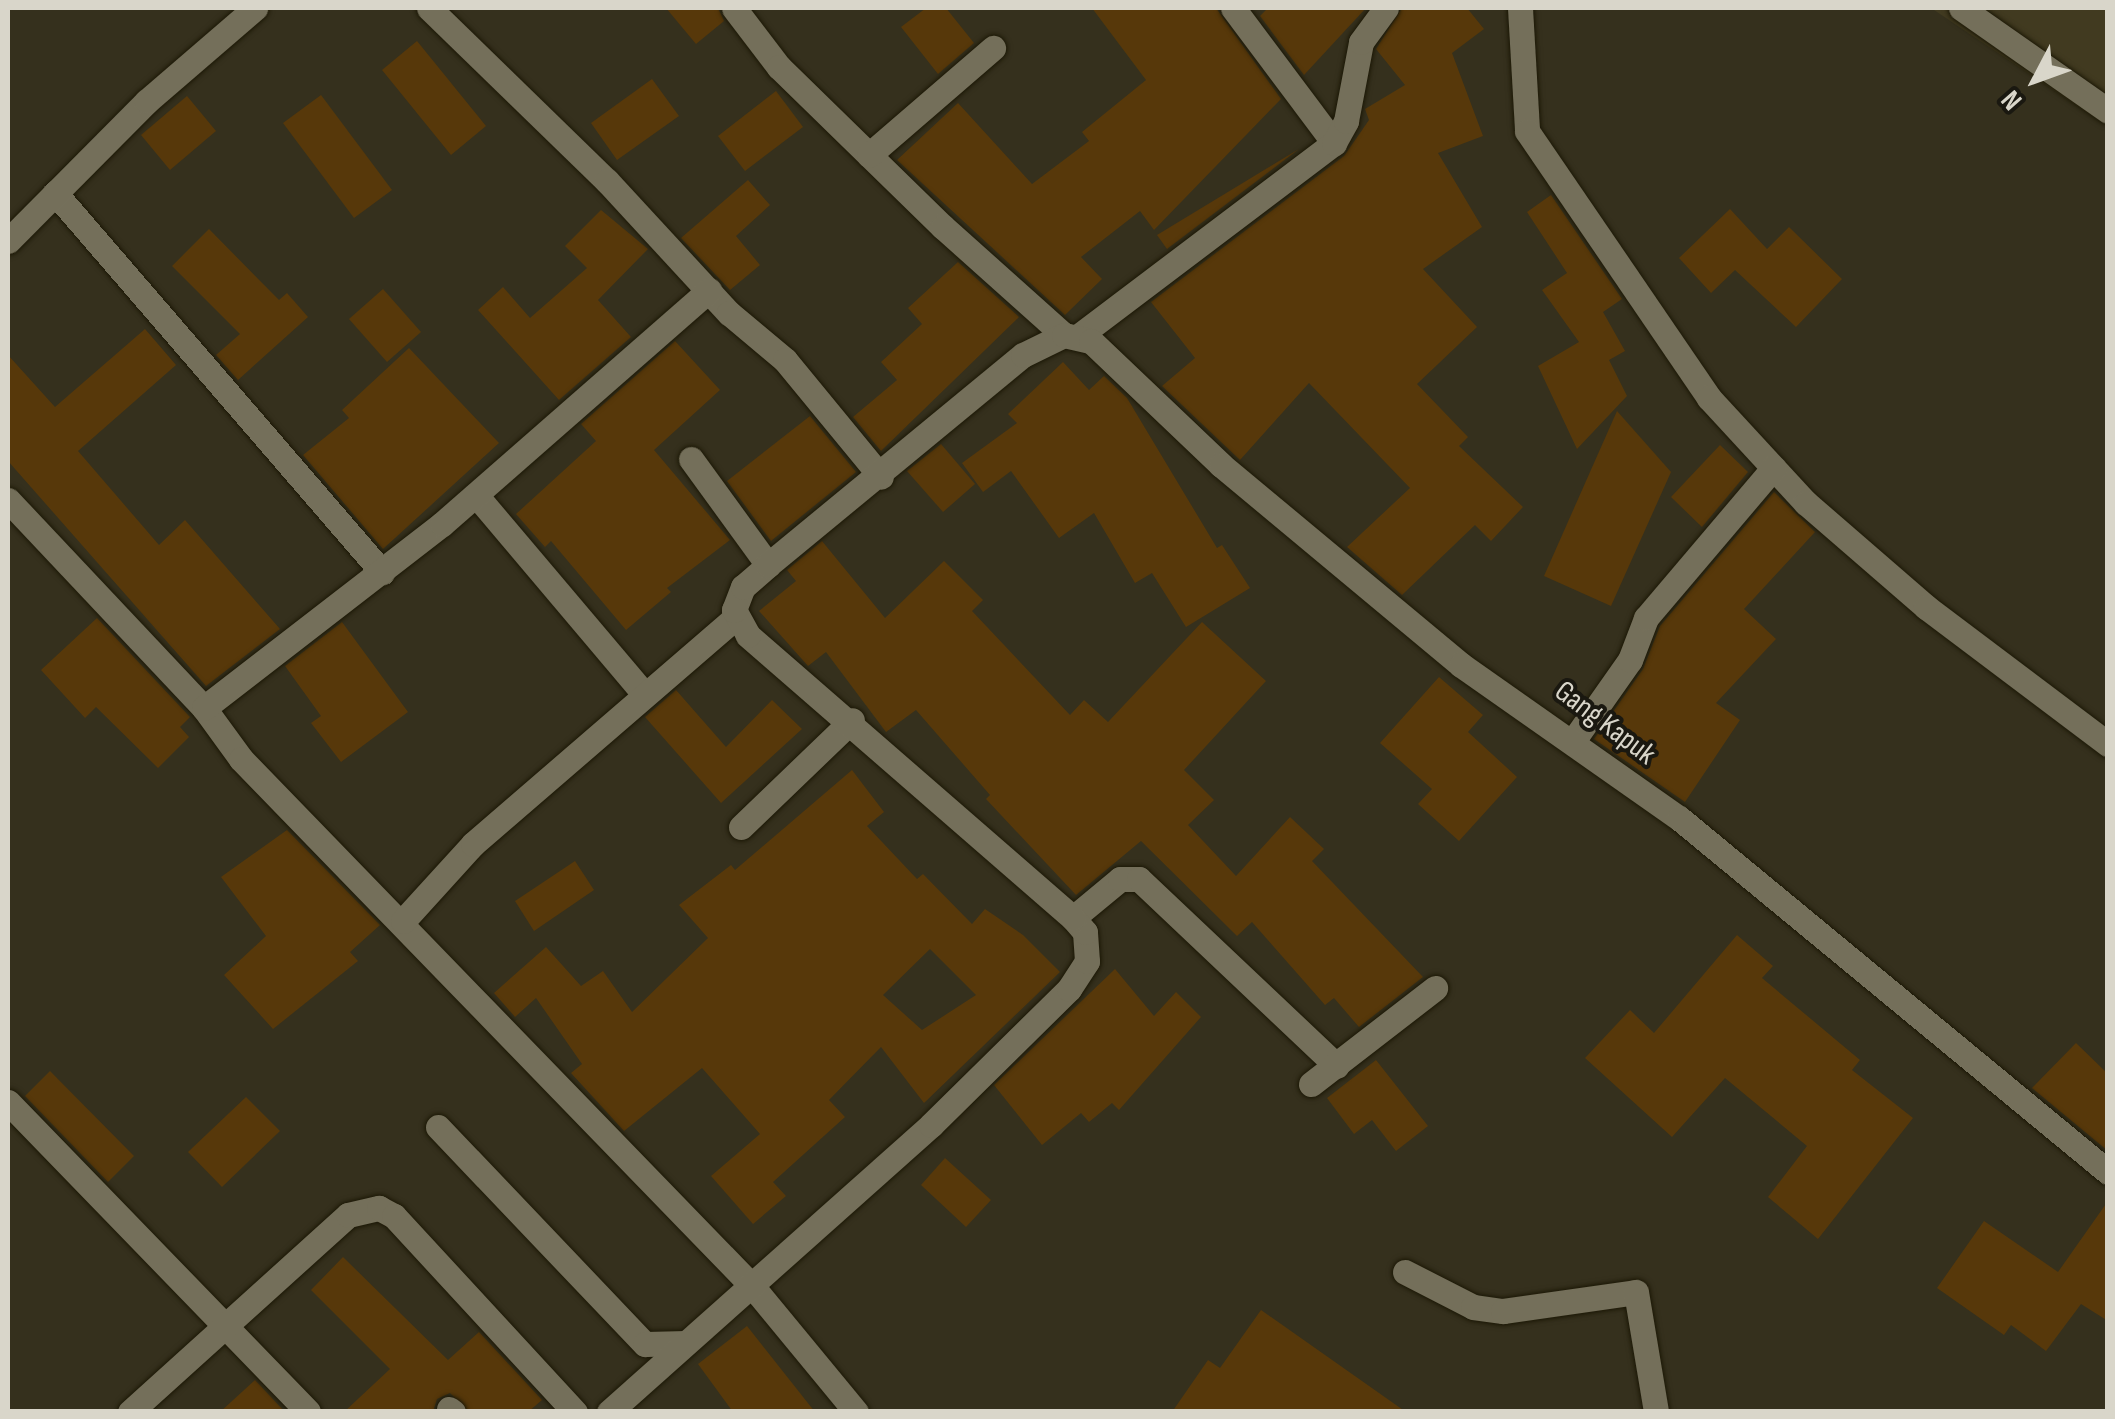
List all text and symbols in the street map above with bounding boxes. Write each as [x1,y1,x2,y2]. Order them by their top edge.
north arrow [1985,30,2085,130]
text: N [1995,84,2029,116]
street label: Gang Kapuk [1547,673,1663,773]

